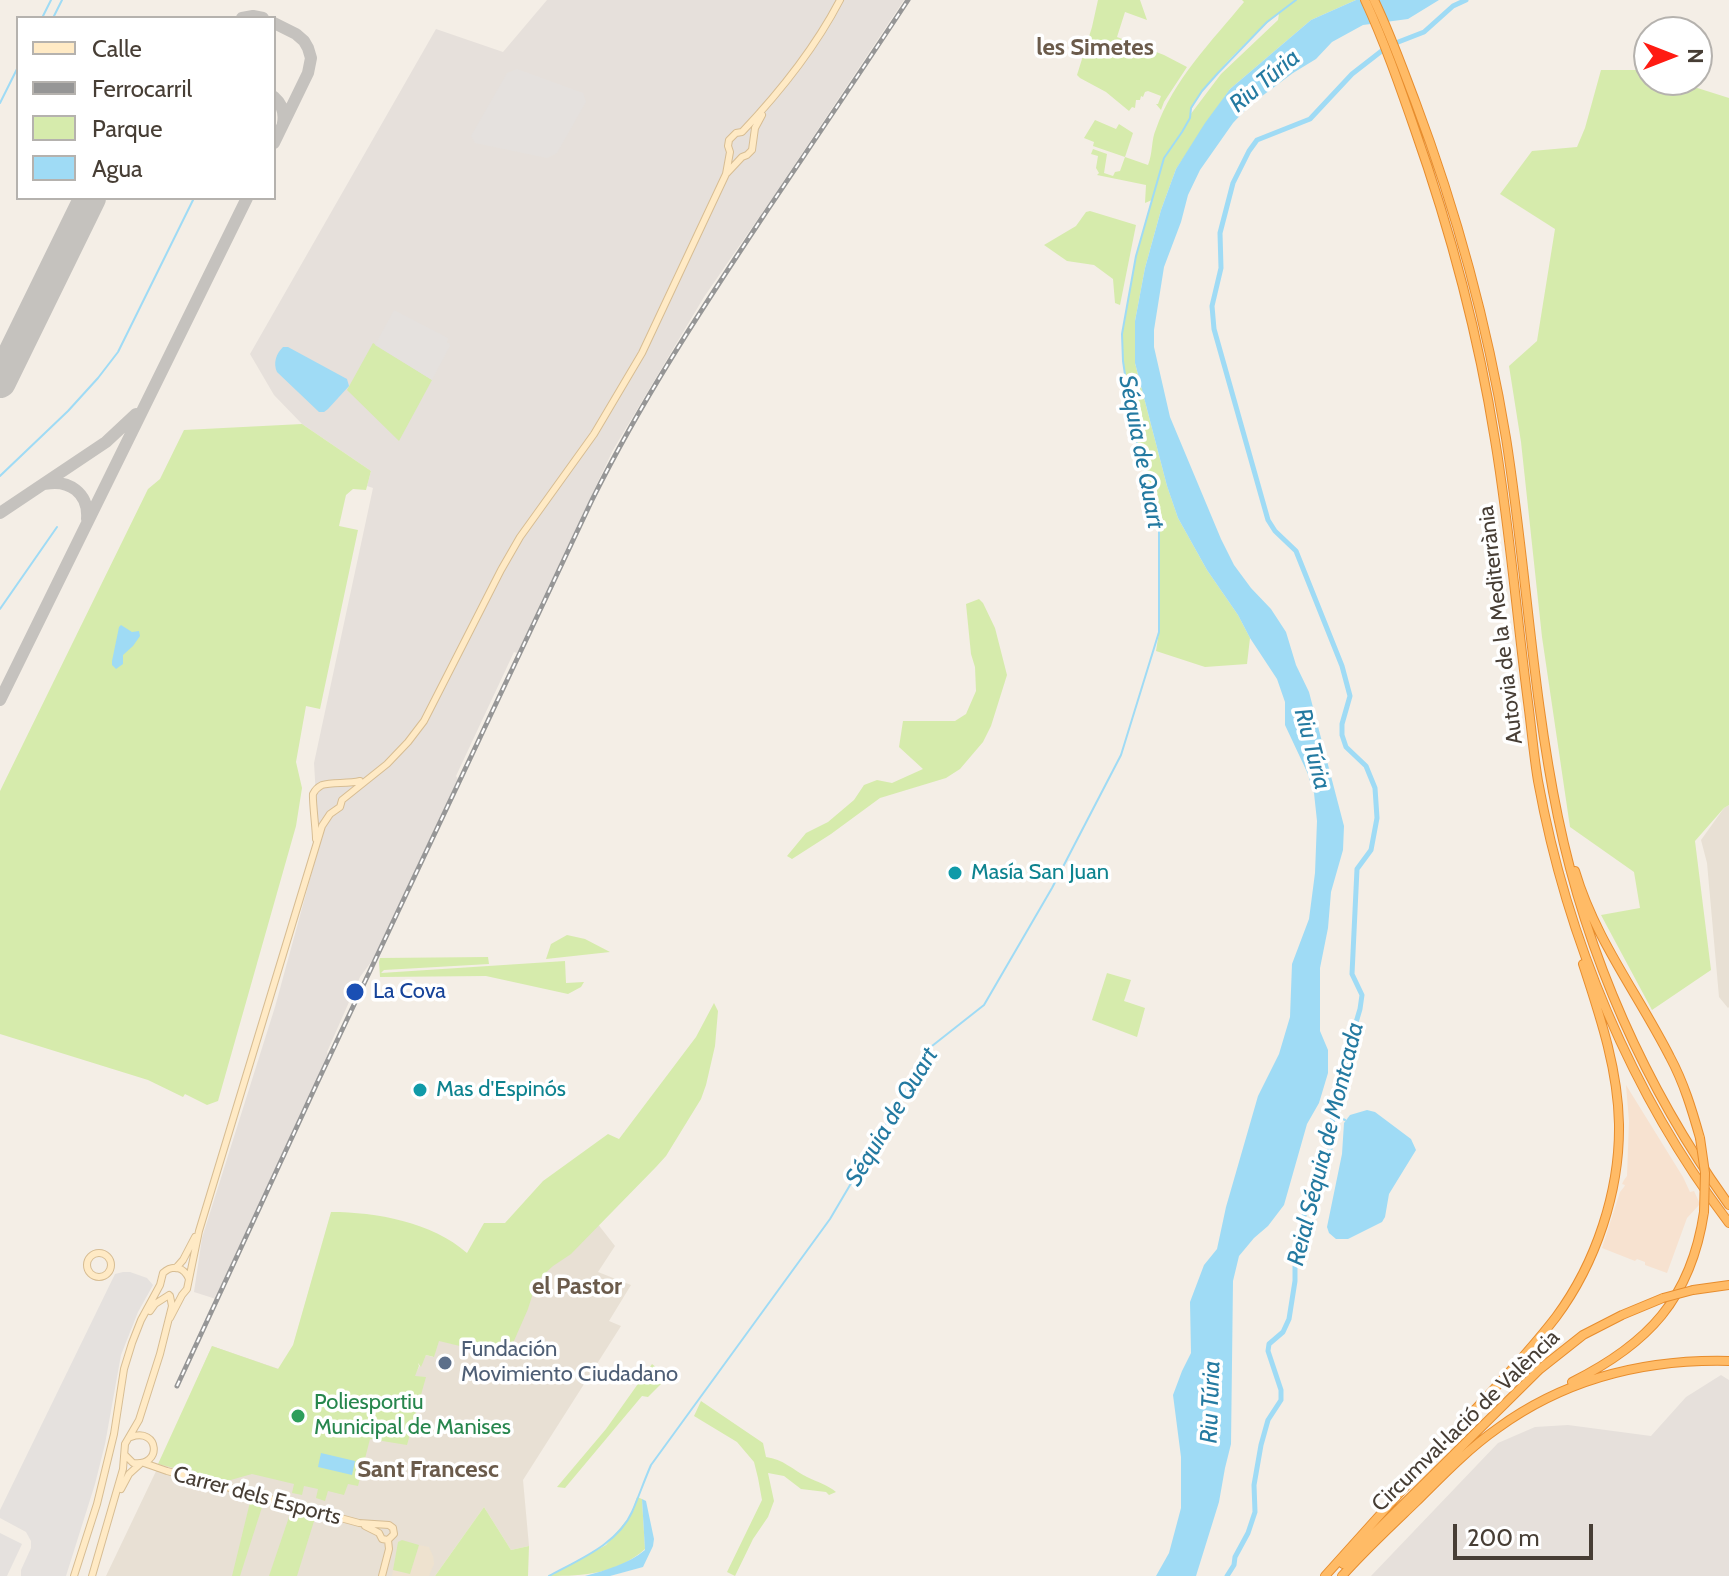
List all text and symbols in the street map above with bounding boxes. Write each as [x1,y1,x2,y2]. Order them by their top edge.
legend [16,16,276,200]
north arrow [1633,16,1713,96]
text: Calle [92,34,142,63]
district label: les Simetes [1036,34,1154,62]
water label: Riu Túria [1224,43,1306,119]
text: N [1682,48,1709,64]
text: Ferrocarril [92,74,192,103]
text: Parque [92,114,162,143]
text: Agua [92,154,143,183]
water label: Séquia de Quart [1112,373,1170,531]
street label: Autovia de la Mediterrània [1473,504,1529,746]
water label: Riu Túria [1287,705,1337,793]
place label: Masía San Juan [971,860,1109,886]
marker: Masía San Juan [946,864,964,882]
place label: La Cova [373,979,446,1005]
marker: La Cova [344,981,366,1003]
water label: Reial Séquia de Montcada [1282,1019,1370,1269]
water label: Séquia de Quart [840,1043,944,1191]
place label: Mas d'Espinós [436,1077,566,1103]
marker: Mas d'Espinós [411,1081,429,1099]
district label: el Pastor [532,1273,622,1301]
street label: Circumval·lació de València [1367,1324,1565,1518]
place label: Fundación Movimiento Ciudadano [461,1337,678,1388]
marker: Fundación Movimiento Ciudadano [436,1354,454,1372]
water label: Riu Túria [1195,1360,1227,1444]
place label: Poliesportiu Municipal de Manises [314,1390,511,1442]
marker: Poliesportiu Municipal de Manises [289,1407,307,1425]
district label: Sant Francesc [357,1456,499,1484]
street label: Carrer dels Esports [170,1461,344,1531]
scale bar [1457,1508,1597,1558]
text: 200 m [1467,1523,1540,1552]

